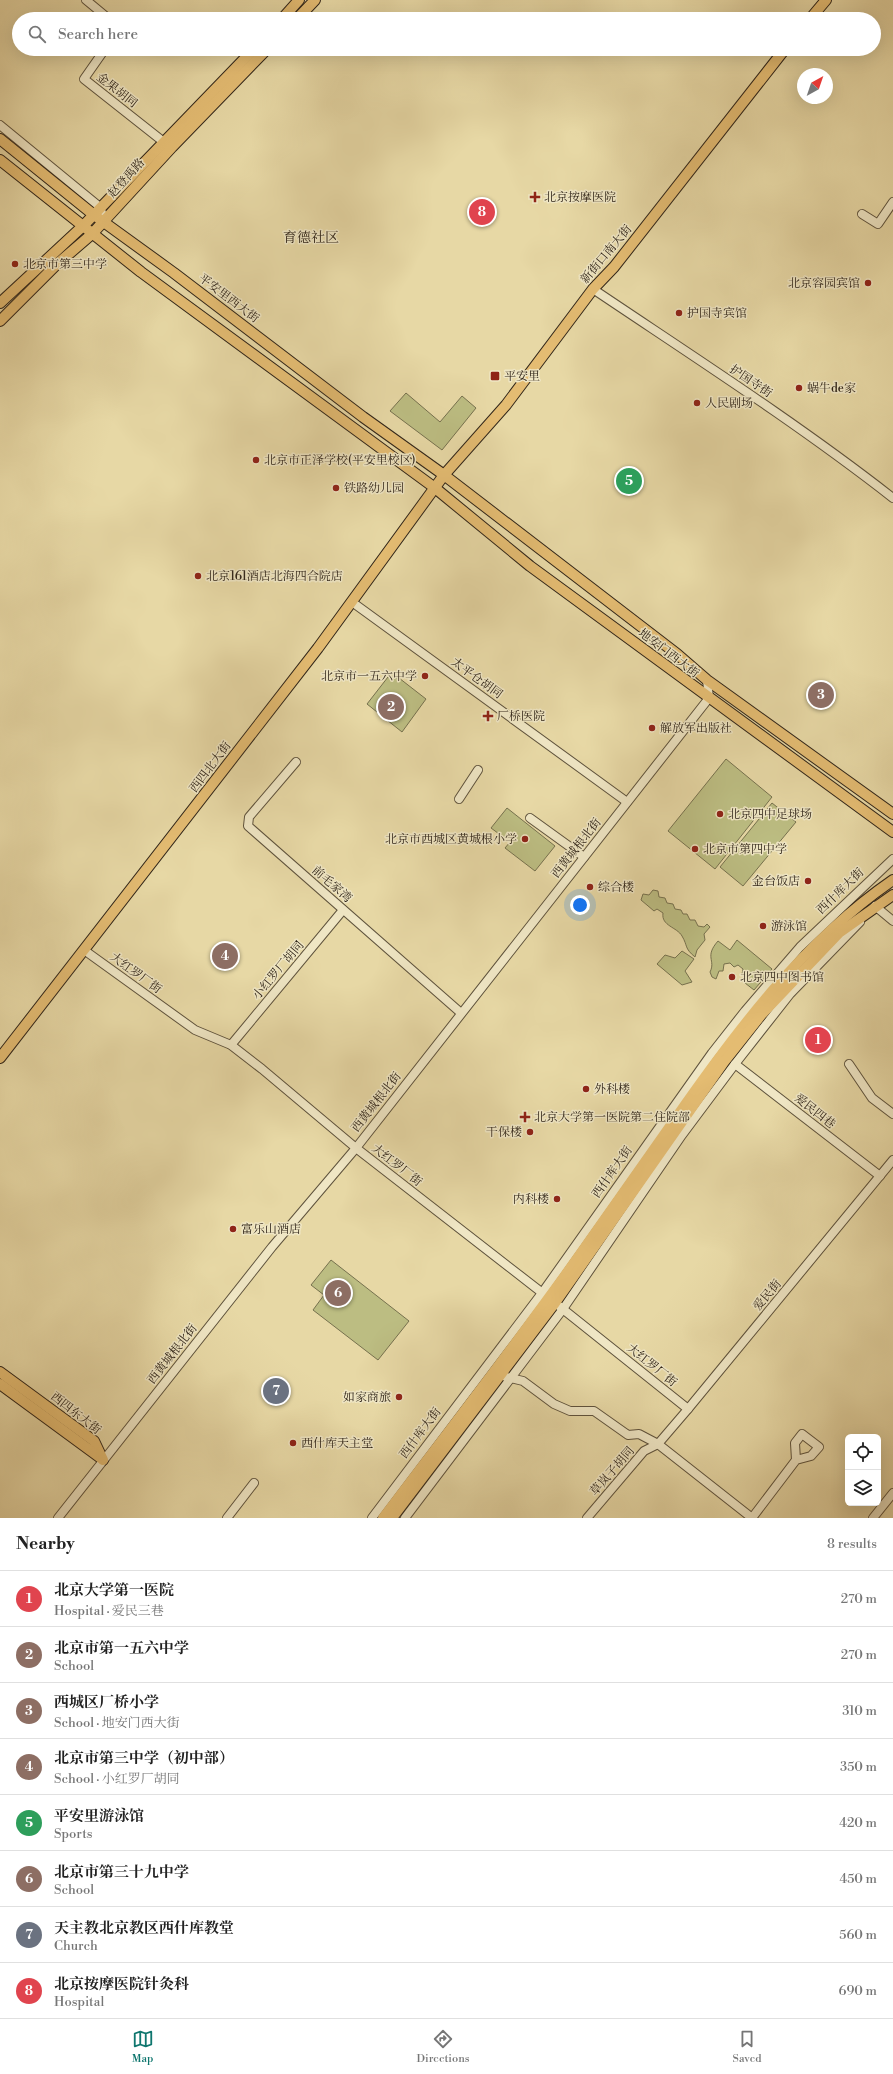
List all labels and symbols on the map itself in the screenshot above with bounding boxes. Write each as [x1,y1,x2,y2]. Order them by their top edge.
north arrow [797,68,833,104]
street label: 金果胡同 [93,70,140,111]
street label: 赵登禹路 [105,155,148,201]
place label: 北京按摩医院 [544,190,616,205]
marker: 北京按摩医院 [529,191,541,203]
pin: 8 [469,197,495,227]
street label: 新街口南大街 [577,221,636,287]
district label: 育德社区 [283,229,339,247]
place label: 北京市第三中学 [23,257,107,272]
marker: 北京市第三中学 [10,259,20,269]
street label: 平安里西大街 [195,271,263,327]
place label: 北京容园宾馆 [788,276,860,291]
marker: 北京容园宾馆 [863,278,873,288]
place label: 护国寺宾馆 [687,306,747,321]
marker: 护国寺宾馆 [674,308,684,318]
street label: 护国寺街 [727,362,776,402]
place label: 平安里 [504,369,540,384]
marker: 平安里 [489,370,501,382]
place label: 蜗牛de家 [807,381,856,396]
marker: 蜗牛de家 [794,383,804,393]
place label: 人民剧场 [705,396,753,411]
marker: 人民剧场 [692,398,702,408]
place label: 北京市正泽学校(平安里校区) [264,453,415,468]
marker: 北京市正泽学校(平安里校区) [251,455,261,465]
pin: 5 [616,466,642,496]
place label: 铁路幼儿园 [344,481,404,496]
marker: 铁路幼儿园 [331,483,341,493]
place label: 北京161酒店北海四合院店 [206,569,343,584]
marker: 北京161酒店北海四合院店 [193,571,203,581]
street label: 地安门西大街 [635,626,703,682]
street label: 太平仓胡同 [448,655,505,702]
place label: 北京市一五六中学 [321,669,417,684]
marker: 北京市一五六中学 [420,671,430,681]
pin: 3 [808,680,834,710]
pin: 2 [378,692,404,722]
place label: 厂桥医院 [497,709,545,724]
marker: 厂桥医院 [482,710,494,722]
place label: 解放军出版社 [660,721,732,736]
marker: 解放军出版社 [647,723,657,733]
street label: 西四北大街 [186,738,235,796]
place label: 北京四中足球场 [728,807,812,822]
marker: 北京四中足球场 [715,809,725,819]
street label: 西黄城根北街 [548,815,605,881]
place label: 北京市西城区黄城根小学 [385,832,517,847]
marker: 北京市西城区黄城根小学 [520,834,530,844]
place label: 北京市第四中学 [703,842,787,857]
marker: 北京市第四中学 [690,844,700,854]
street label: 前毛家湾 [309,863,355,906]
street label: 西什库大街 [814,864,868,918]
place label: 金台饭店 [752,874,800,889]
marker: 金台饭店 [803,876,813,886]
place label: 综合楼 [598,880,634,895]
marker: 综合楼 [585,882,595,892]
your location [570,895,590,915]
place label: 游泳馆 [771,919,807,934]
marker: 游泳馆 [758,921,768,931]
street label: 小红罗厂胡同 [249,938,307,1003]
pin: 4 [212,941,238,971]
street label: 大红罗厂街 [107,950,165,998]
place label: 北京四中图书馆 [740,970,824,985]
marker: 北京四中图书馆 [727,972,737,982]
pin: 1 [805,1025,831,1055]
street label: 西黄城根北街 [348,1069,405,1135]
place label: 外科楼 [594,1082,630,1097]
marker: 外科楼 [581,1084,591,1094]
street label: 爱民四巷 [791,1091,838,1132]
place label: 北京大学第一医院第二住院部 [534,1110,690,1125]
marker: 北京大学第一医院第二住院部 [519,1111,531,1123]
place label: 干保楼 [486,1125,522,1140]
marker: 干保楼 [525,1127,535,1137]
street label: 大红罗厂街 [368,1141,426,1190]
street label: 西什库大街 [589,1143,636,1201]
place label: 内科楼 [513,1192,549,1207]
marker: 内科楼 [552,1194,562,1204]
place label: 富乐山酒店 [241,1222,301,1237]
marker: 富乐山酒店 [228,1224,238,1234]
street label: 爱民街 [750,1276,785,1314]
pin: 6 [325,1278,351,1308]
street label: 西黄城根北街 [144,1321,201,1387]
street label: 大红罗厂街 [624,1341,680,1391]
pin: 7 [263,1376,289,1406]
street label: 西四东大街 [47,1389,105,1438]
place label: 如家商旅 [343,1390,391,1405]
marker: 如家商旅 [394,1392,404,1402]
street label: 西什库大街 [396,1404,445,1462]
place label: 西什库天主堂 [301,1436,373,1451]
marker: 西什库天主堂 [288,1438,298,1448]
street label: 草岚子胡同 [587,1444,638,1499]

